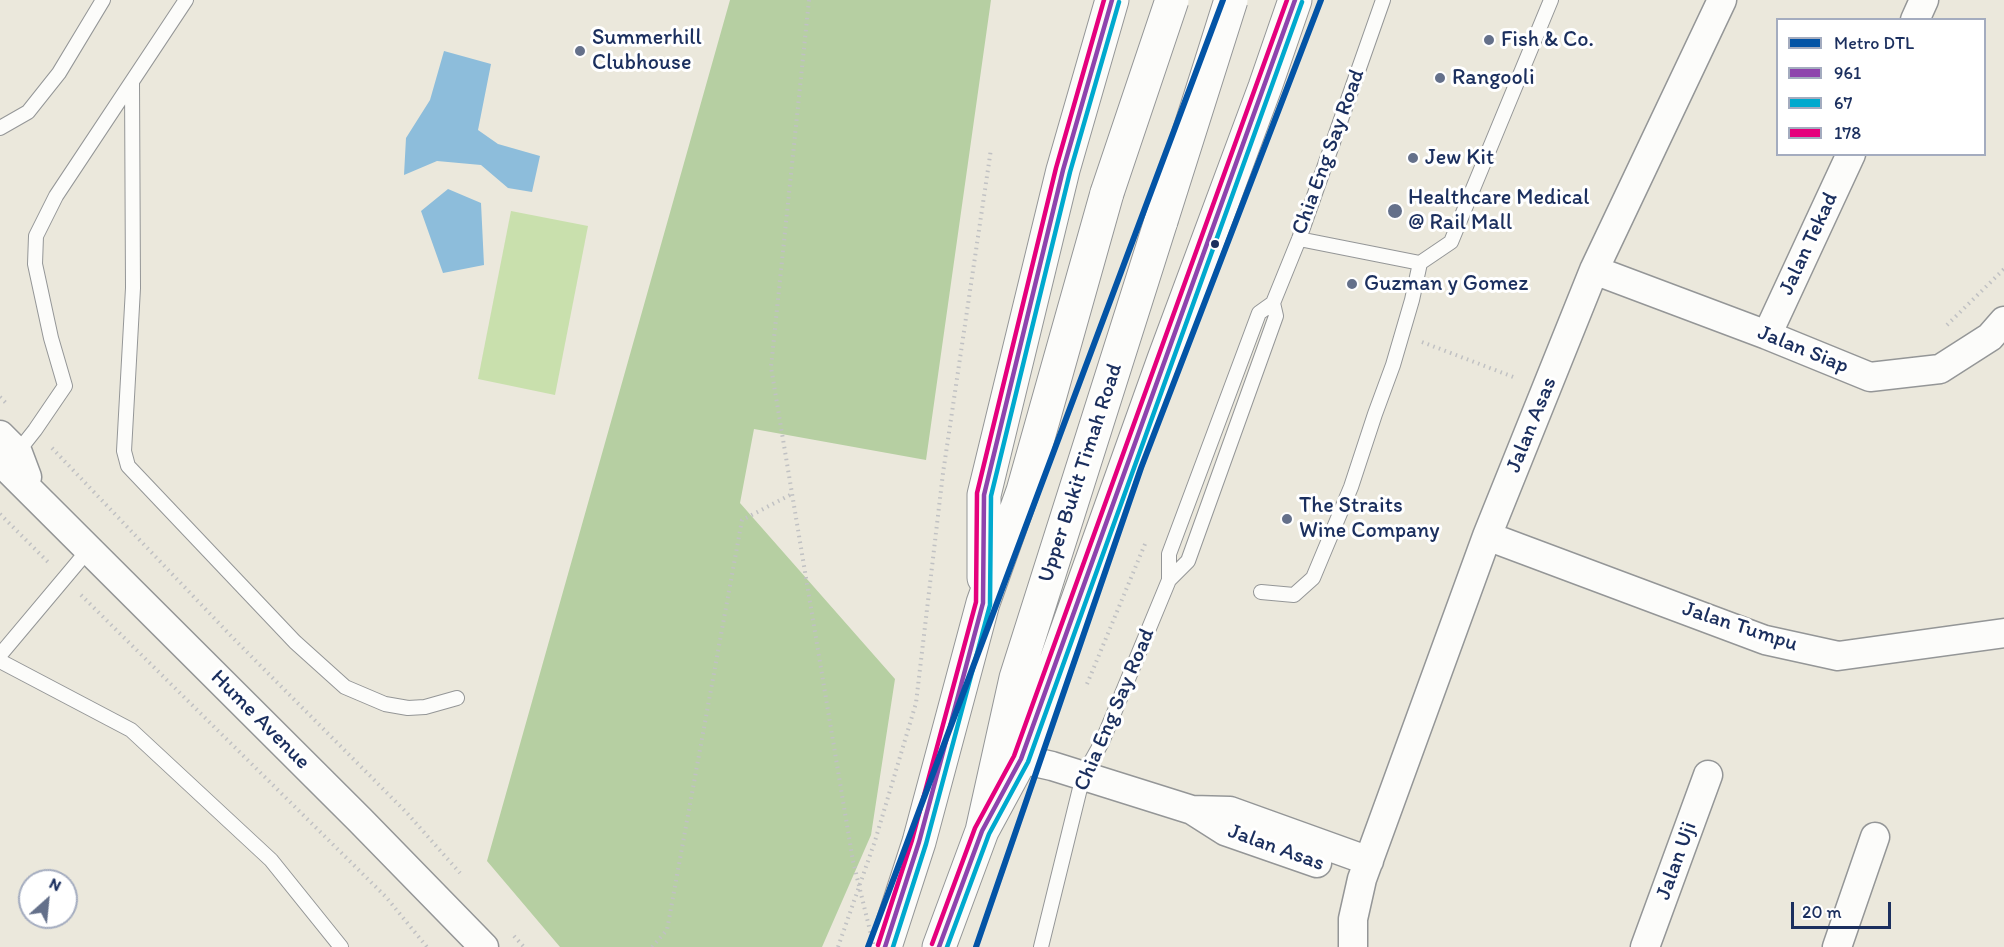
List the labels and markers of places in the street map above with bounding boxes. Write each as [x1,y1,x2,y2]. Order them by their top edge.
place label: Summerhill Clubhouse [592,25,702,76]
place label: Fish & Co. [1501,27,1594,53]
marker: Fish & Co. [1482,33,1496,47]
marker: Summerhill Clubhouse [573,44,587,58]
place label: Rangooli [1452,65,1535,91]
marker: Rangooli [1433,71,1447,85]
place label: Jew Kit [1425,145,1494,171]
marker: Jew Kit [1406,151,1420,165]
place label: Healthcare Medical @ Rail Mall [1408,185,1589,236]
marker: Healthcare Medical @ Rail Mall [1386,202,1404,220]
unlabelled marker [1209,238,1221,250]
place label: Guzman y Gomez [1364,271,1528,297]
marker: Guzman y Gomez [1345,277,1359,291]
place label: The Straits Wine Company [1299,493,1440,544]
marker: The Straits Wine Company [1280,512,1294,526]

